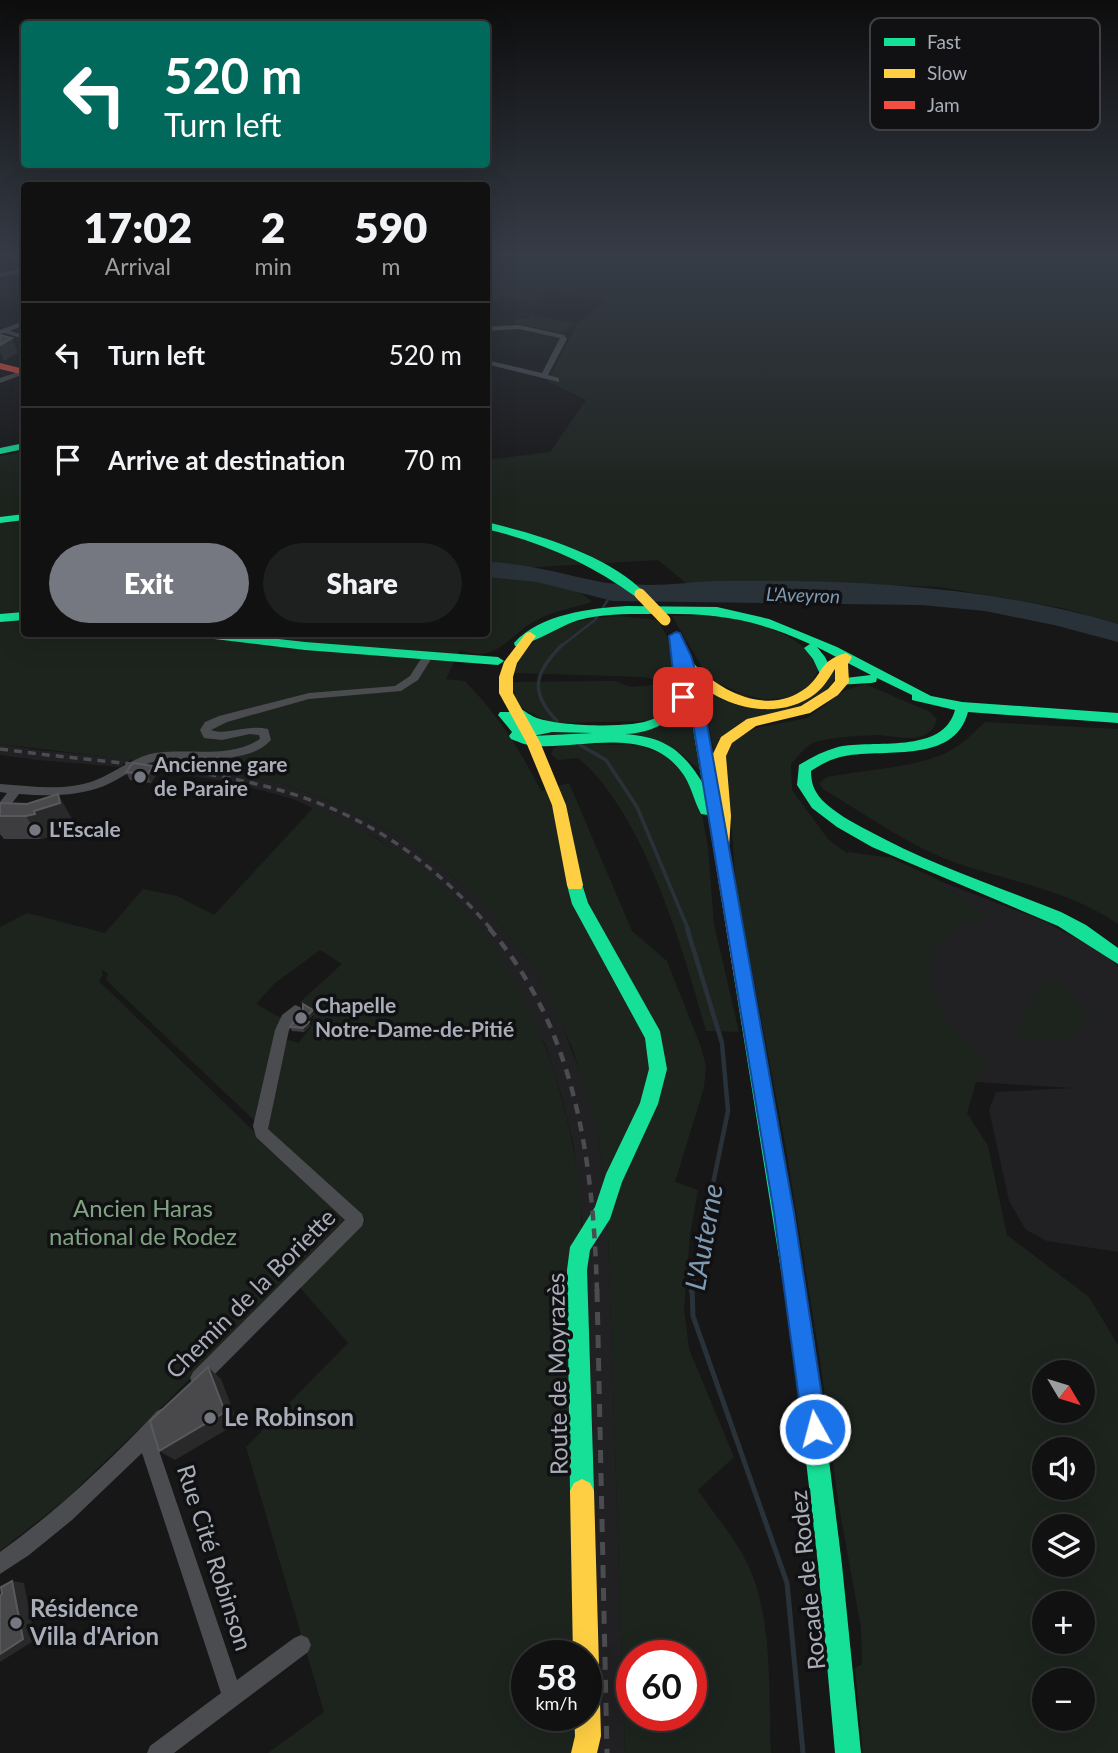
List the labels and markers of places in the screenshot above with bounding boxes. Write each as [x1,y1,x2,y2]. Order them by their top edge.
pin [653,667,713,727]
place label: Ancienne gare de Paraire [153,751,288,800]
marker: Ancienne gare de Paraire [132,769,148,785]
place label: L'Escale [49,816,121,841]
marker: L'Escale [27,822,43,838]
place label: Chapelle Notre-Dame-de-Pitié [315,992,514,1041]
marker: Chapelle Notre-Dame-de-Pitié [293,1010,309,1026]
place label: Le Robinson [224,1402,354,1431]
marker: Le Robinson [202,1410,218,1426]
place label: Résidence Villa d'Arion [29,1593,159,1650]
marker: Résidence Villa d'Arion [8,1615,24,1631]

